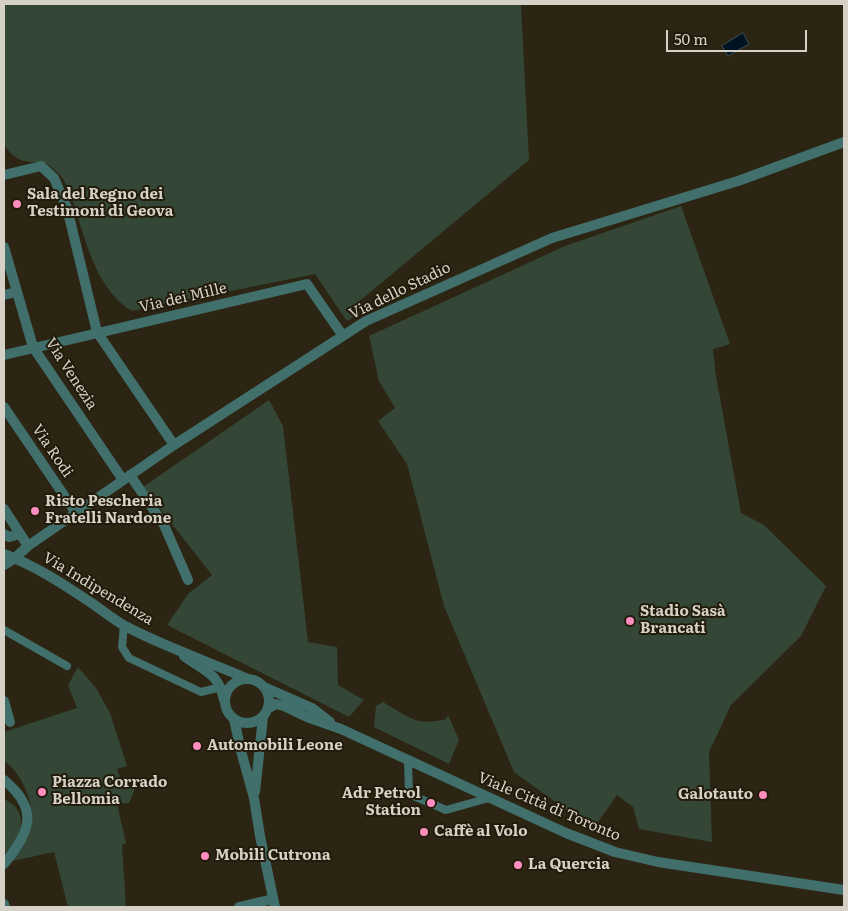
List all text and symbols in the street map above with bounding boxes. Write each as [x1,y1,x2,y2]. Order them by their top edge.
scale bar [668,20,809,52]
text: 50 m [674,27,708,50]
place label: Sala del Regno dei Testimoni di Geova [27,186,173,221]
marker: Sala del Regno dei Testimoni di Geova [11,198,23,210]
street label: Via dello Stadio [346,259,454,323]
street label: Via dei Mille [137,279,229,317]
street label: Via Venezia [41,335,101,413]
street label: Via Rodi [28,421,76,481]
place label: Risto Pescheria Fratelli Nardone [45,493,171,528]
marker: Risto Pescheria Fratelli Nardone [29,505,41,517]
street label: Via Indipendenza [39,549,157,629]
place label: Stadio Sasà Brancati [640,603,726,638]
marker: Stadio Sasà Brancati [624,615,636,627]
place label: Automobili Leone [207,737,343,755]
marker: Automobili Leone [191,740,203,752]
street label: Viale Città di Toronto [475,769,623,845]
place label: Piazza Corrado Bellomia [52,774,167,809]
place label: Adr Petrol Station [342,785,421,820]
marker: Piazza Corrado Bellomia [36,786,48,798]
place label: Galotauto [678,786,753,804]
marker: Galotauto [757,789,769,801]
marker: Adr Petrol Station [425,797,437,809]
place label: Caffè al Volo [434,823,528,841]
marker: Caffè al Volo [418,826,430,838]
place label: Mobili Cutrona [215,847,331,865]
marker: Mobili Cutrona [199,850,211,862]
place label: La Quercia [528,856,610,874]
marker: La Quercia [512,859,524,871]

